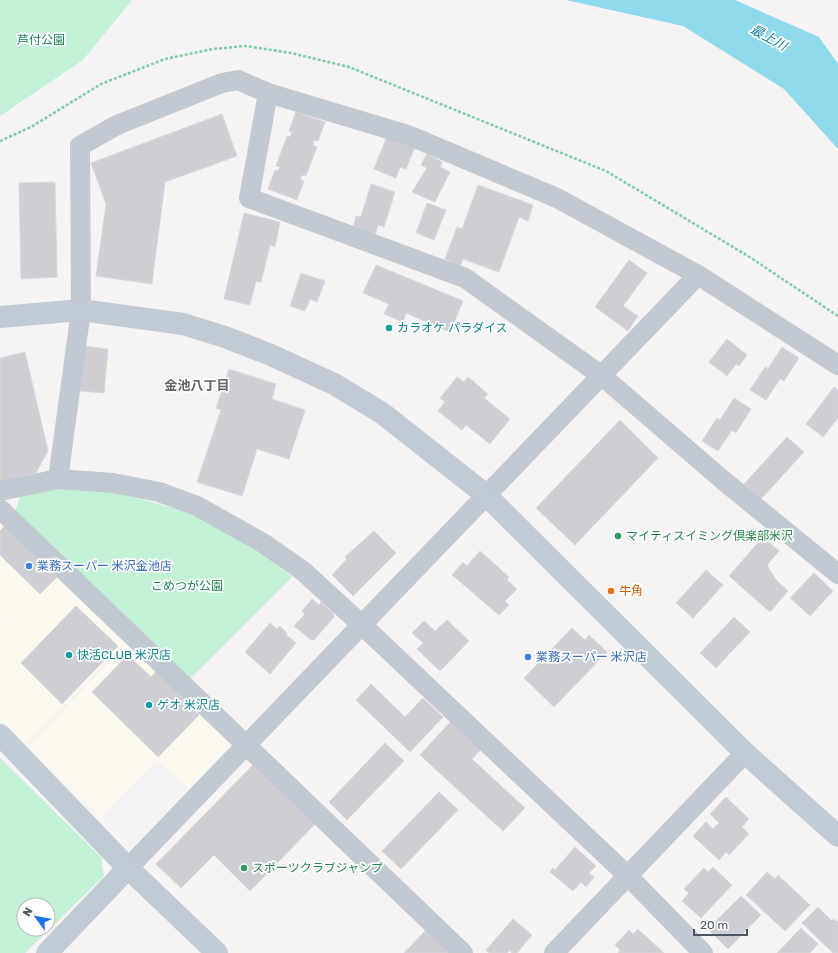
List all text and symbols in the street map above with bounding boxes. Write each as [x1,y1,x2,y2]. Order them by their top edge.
water label: 最上川 [748,21,791,54]
park label: 芦付公園 [17,33,65,47]
place label: カラオケ パラダイス [397,321,508,335]
marker: カラオケ パラダイス [384,323,394,333]
district label: 金池八丁目 [164,378,230,393]
place label: マイティスイミング倶楽部米沢 [626,529,793,543]
marker: マイティスイミング倶楽部米沢 [613,531,623,541]
place label: 業務スーパー 米沢金池店 [37,559,172,573]
marker: 業務スーパー 米沢金池店 [24,561,34,571]
park label: こめつが公園 [151,579,223,593]
place label: 牛角 [619,584,643,598]
marker: 牛角 [606,586,616,596]
place label: 快活CLUB 米沢店 [77,648,171,662]
marker: 快活CLUB 米沢店 [64,650,74,660]
place label: 業務スーパー 米沢店 [536,650,647,664]
marker: 業務スーパー 米沢店 [523,652,533,662]
place label: ゲオ 米沢店 [157,698,220,712]
marker: ゲオ 米沢店 [144,700,154,710]
place label: スポーツクラブジャンプ [252,861,383,875]
marker: スポーツクラブジャンプ [239,863,249,873]
north arrow [16,897,56,937]
text: N [20,905,36,919]
scale bar [694,911,747,937]
text: 20 m [700,918,728,932]

